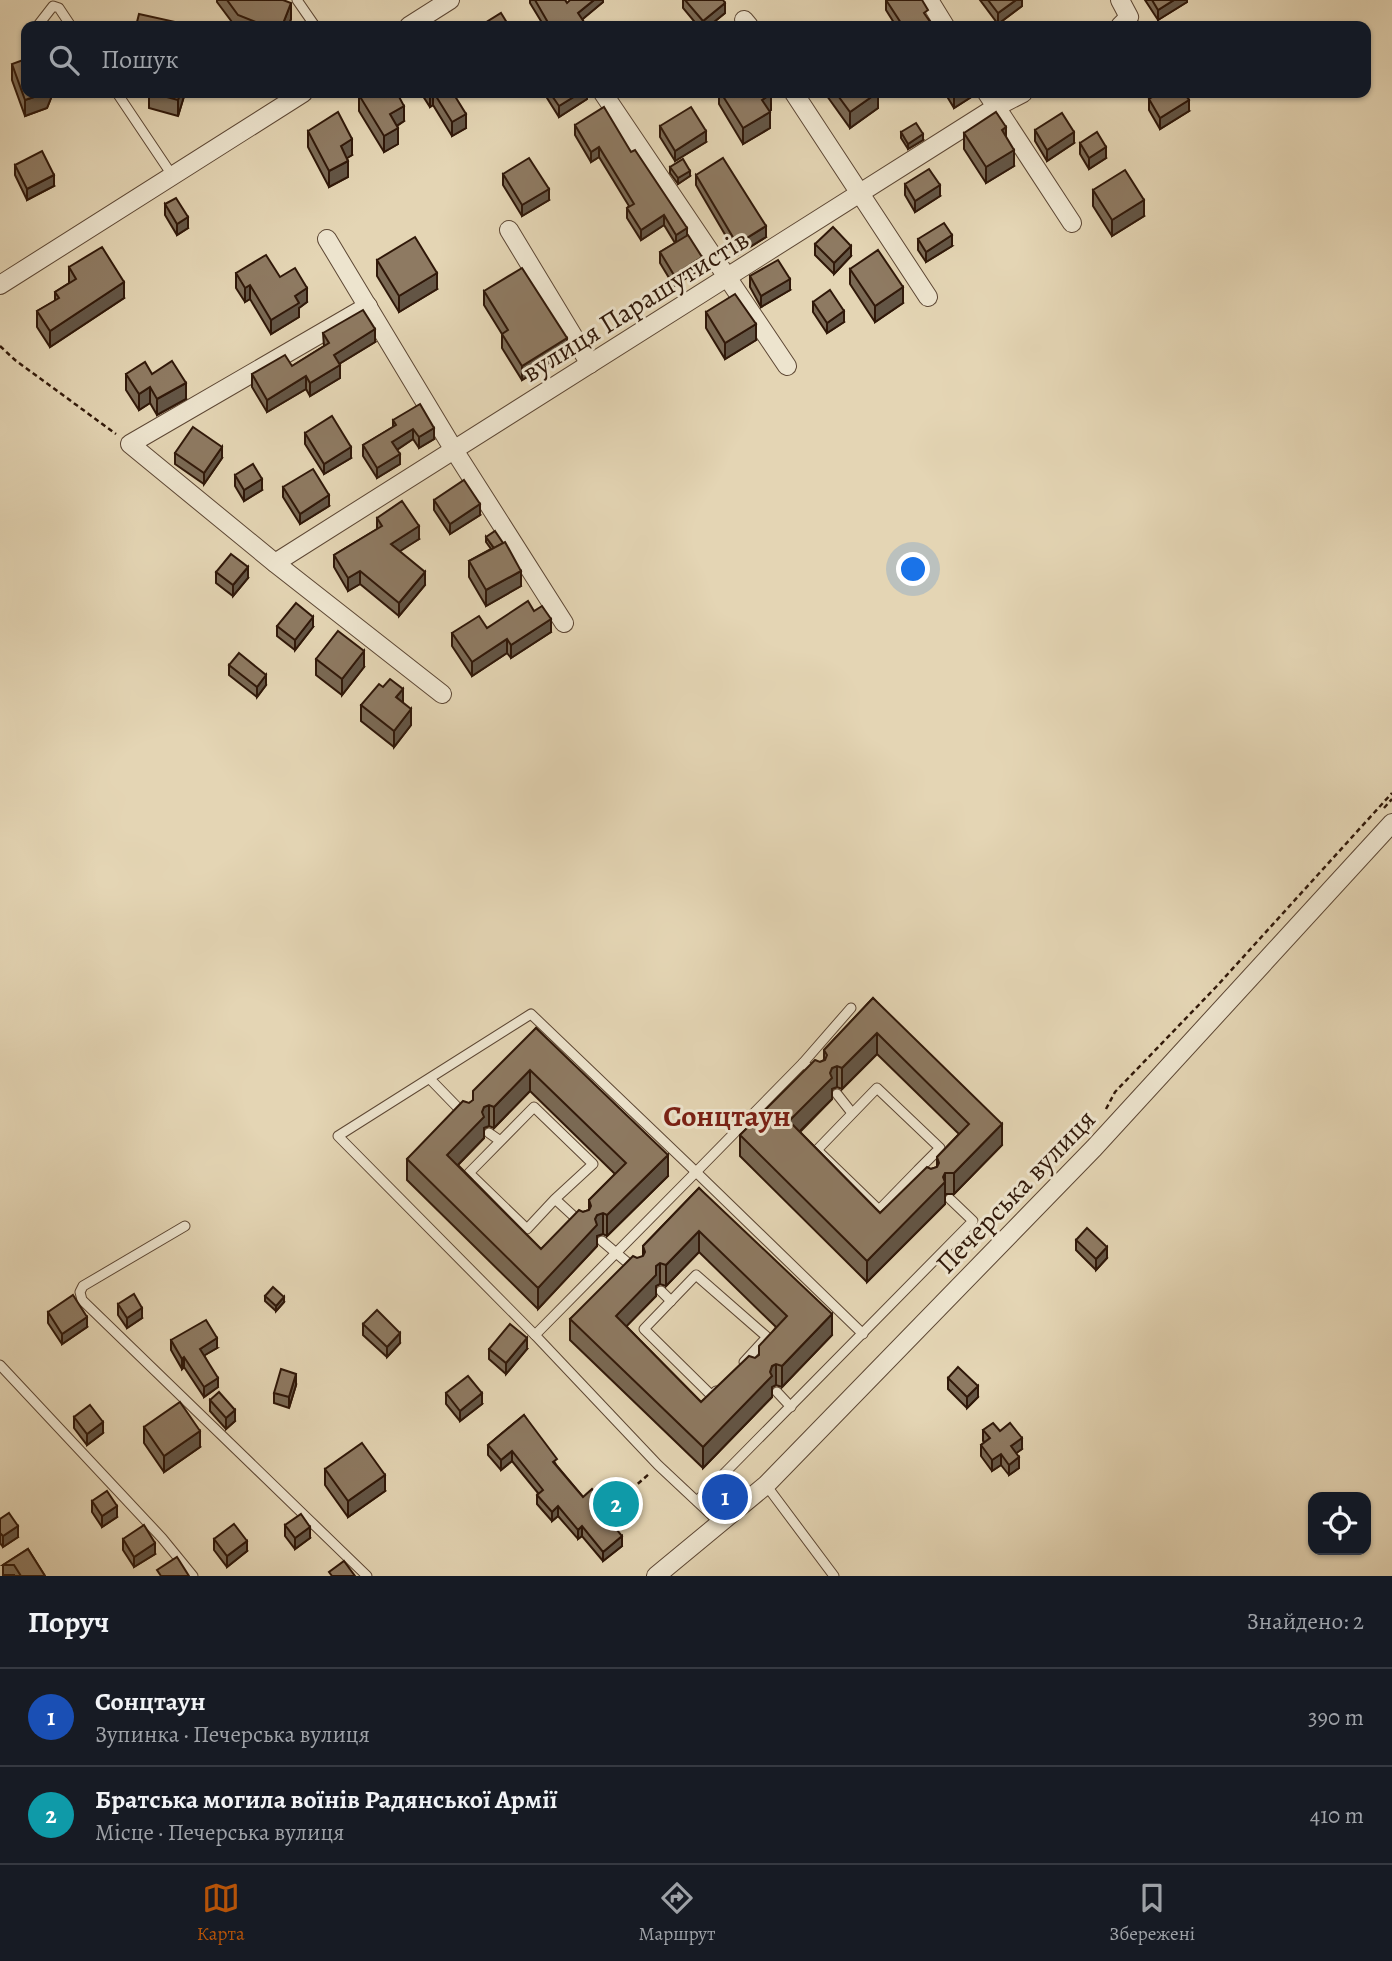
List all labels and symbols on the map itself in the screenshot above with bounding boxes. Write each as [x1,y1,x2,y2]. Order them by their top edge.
street label: вулиця Парашутистів [515,221,756,391]
your location [896,552,930,586]
district label: Сонцтаун [663,1096,791,1136]
street label: Печерська вулиця [927,1101,1104,1282]
pin: 1 [702,1471,748,1523]
pin: 2 [593,1478,639,1530]

